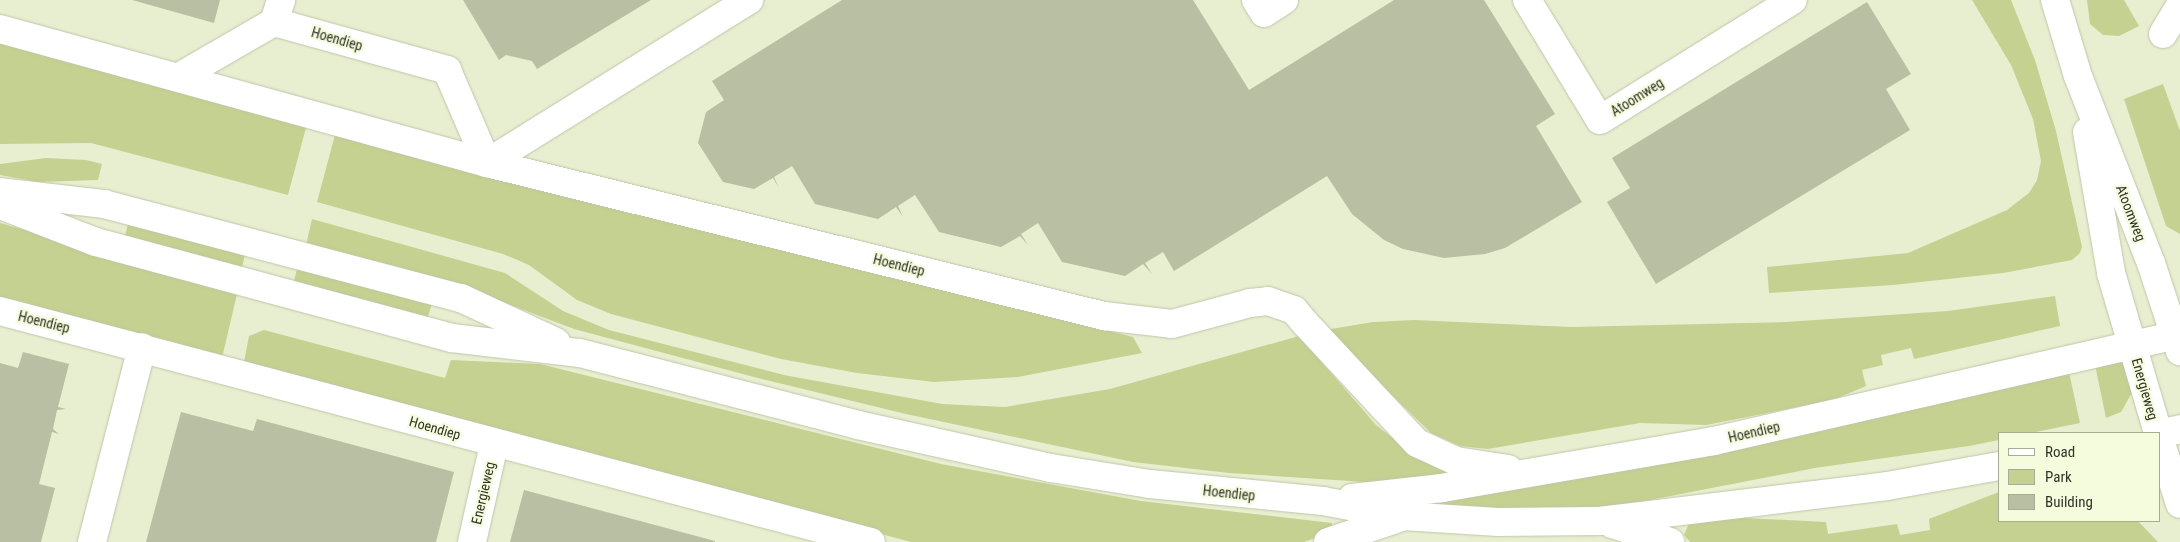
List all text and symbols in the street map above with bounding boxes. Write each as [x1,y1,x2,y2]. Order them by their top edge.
street label: Hoendiep [309,24,365,54]
street label: Atoomweg [1607,74,1667,120]
street label: Atoomweg [2113,182,2149,244]
street label: Hoendiep [871,250,927,280]
street label: Hoendiep [16,307,72,337]
street label: Energieweg [2128,356,2162,422]
street label: Hoendiep [407,413,463,443]
street label: Hoendiep [1726,418,1782,446]
legend [1998,432,2160,522]
text: Road [2045,443,2075,461]
street label: Energieweg [468,460,498,526]
text: Park [2045,468,2072,486]
street label: Hoendiep [1202,482,1256,504]
text: Building [2045,493,2093,511]

